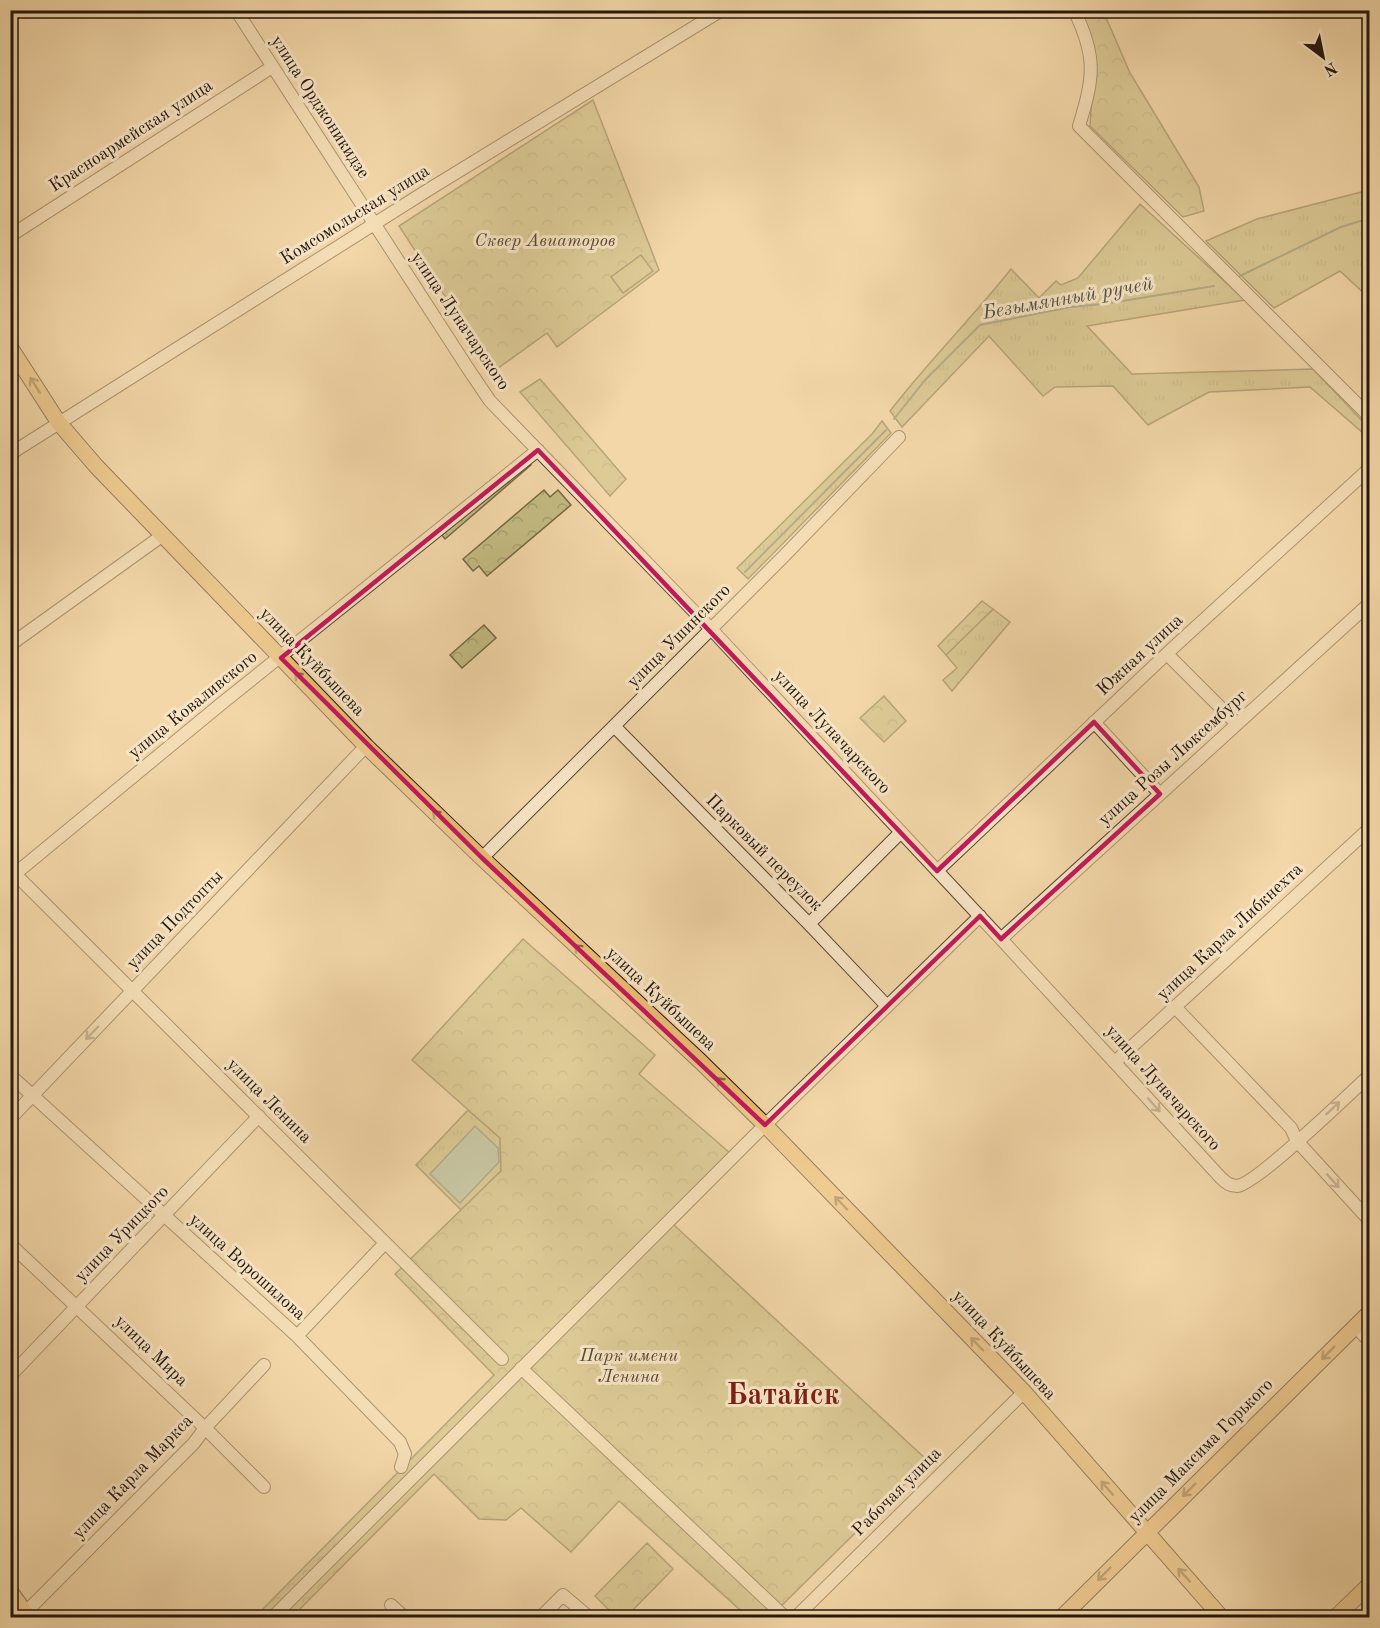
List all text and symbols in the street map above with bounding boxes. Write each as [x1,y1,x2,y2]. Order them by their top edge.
north arrow [1293,27,1353,87]
street label: улица Орджоникидзе [267,32,373,182]
text: N [1320,58,1339,78]
street label: Красноармейская улица [46,76,216,195]
street label: Комсомольская улица [277,162,433,268]
park label: Сквер Авиаторов [475,232,616,250]
street label: улица Луначарского [407,249,513,393]
water label: Безымянный ручей [980,274,1155,324]
one-way arrow [28,377,40,394]
street label: улица Ушинского [624,581,734,691]
street label: улица Куйбышева [256,604,368,720]
street label: Южная улица [1094,611,1186,699]
street label: улица Коваливского [125,648,261,762]
street label: улица Луначарского [770,667,894,798]
one-way arrow [294,672,308,687]
street label: улица Розы Люксембург [1095,687,1251,829]
street label: Парковый переулок [702,791,826,915]
one-way arrow [432,810,447,824]
street label: улица Карла Либкнехта [1154,860,1306,1004]
street label: улица Подтопты [123,867,227,973]
one-way arrow [574,944,589,958]
street label: улица Куйбышева [603,944,719,1054]
street label: улица Луначарского [1102,1022,1224,1154]
one-way arrow [84,1026,99,1041]
street label: улица Ленина [223,1055,315,1147]
one-way arrow [716,1077,731,1091]
one-way arrow [1147,1097,1161,1112]
one-way arrow [1326,1101,1341,1115]
one-way arrow [1326,1174,1340,1189]
street label: улица Урицкого [72,1182,172,1286]
one-way arrow [834,1196,849,1211]
street label: улица Ворошилова [185,1210,309,1324]
street label: улица Куйбышева [949,1287,1059,1403]
street label: улица Мира [111,1312,191,1390]
one-way arrow [969,1336,984,1351]
one-way arrow [1320,1346,1335,1360]
park label: Парк имени Ленина [579,1347,678,1386]
street label: улица Максима Горького [1125,1375,1277,1527]
district label: Батайск [726,1381,840,1411]
street label: улица Карла Маркса [69,1412,197,1542]
street label: Рабочая улица [849,1444,945,1540]
one-way arrow [1100,1481,1114,1496]
one-way arrow [1181,1482,1196,1497]
one-way arrow [1097,1566,1112,1581]
one-way arrow [1177,1568,1191,1583]

